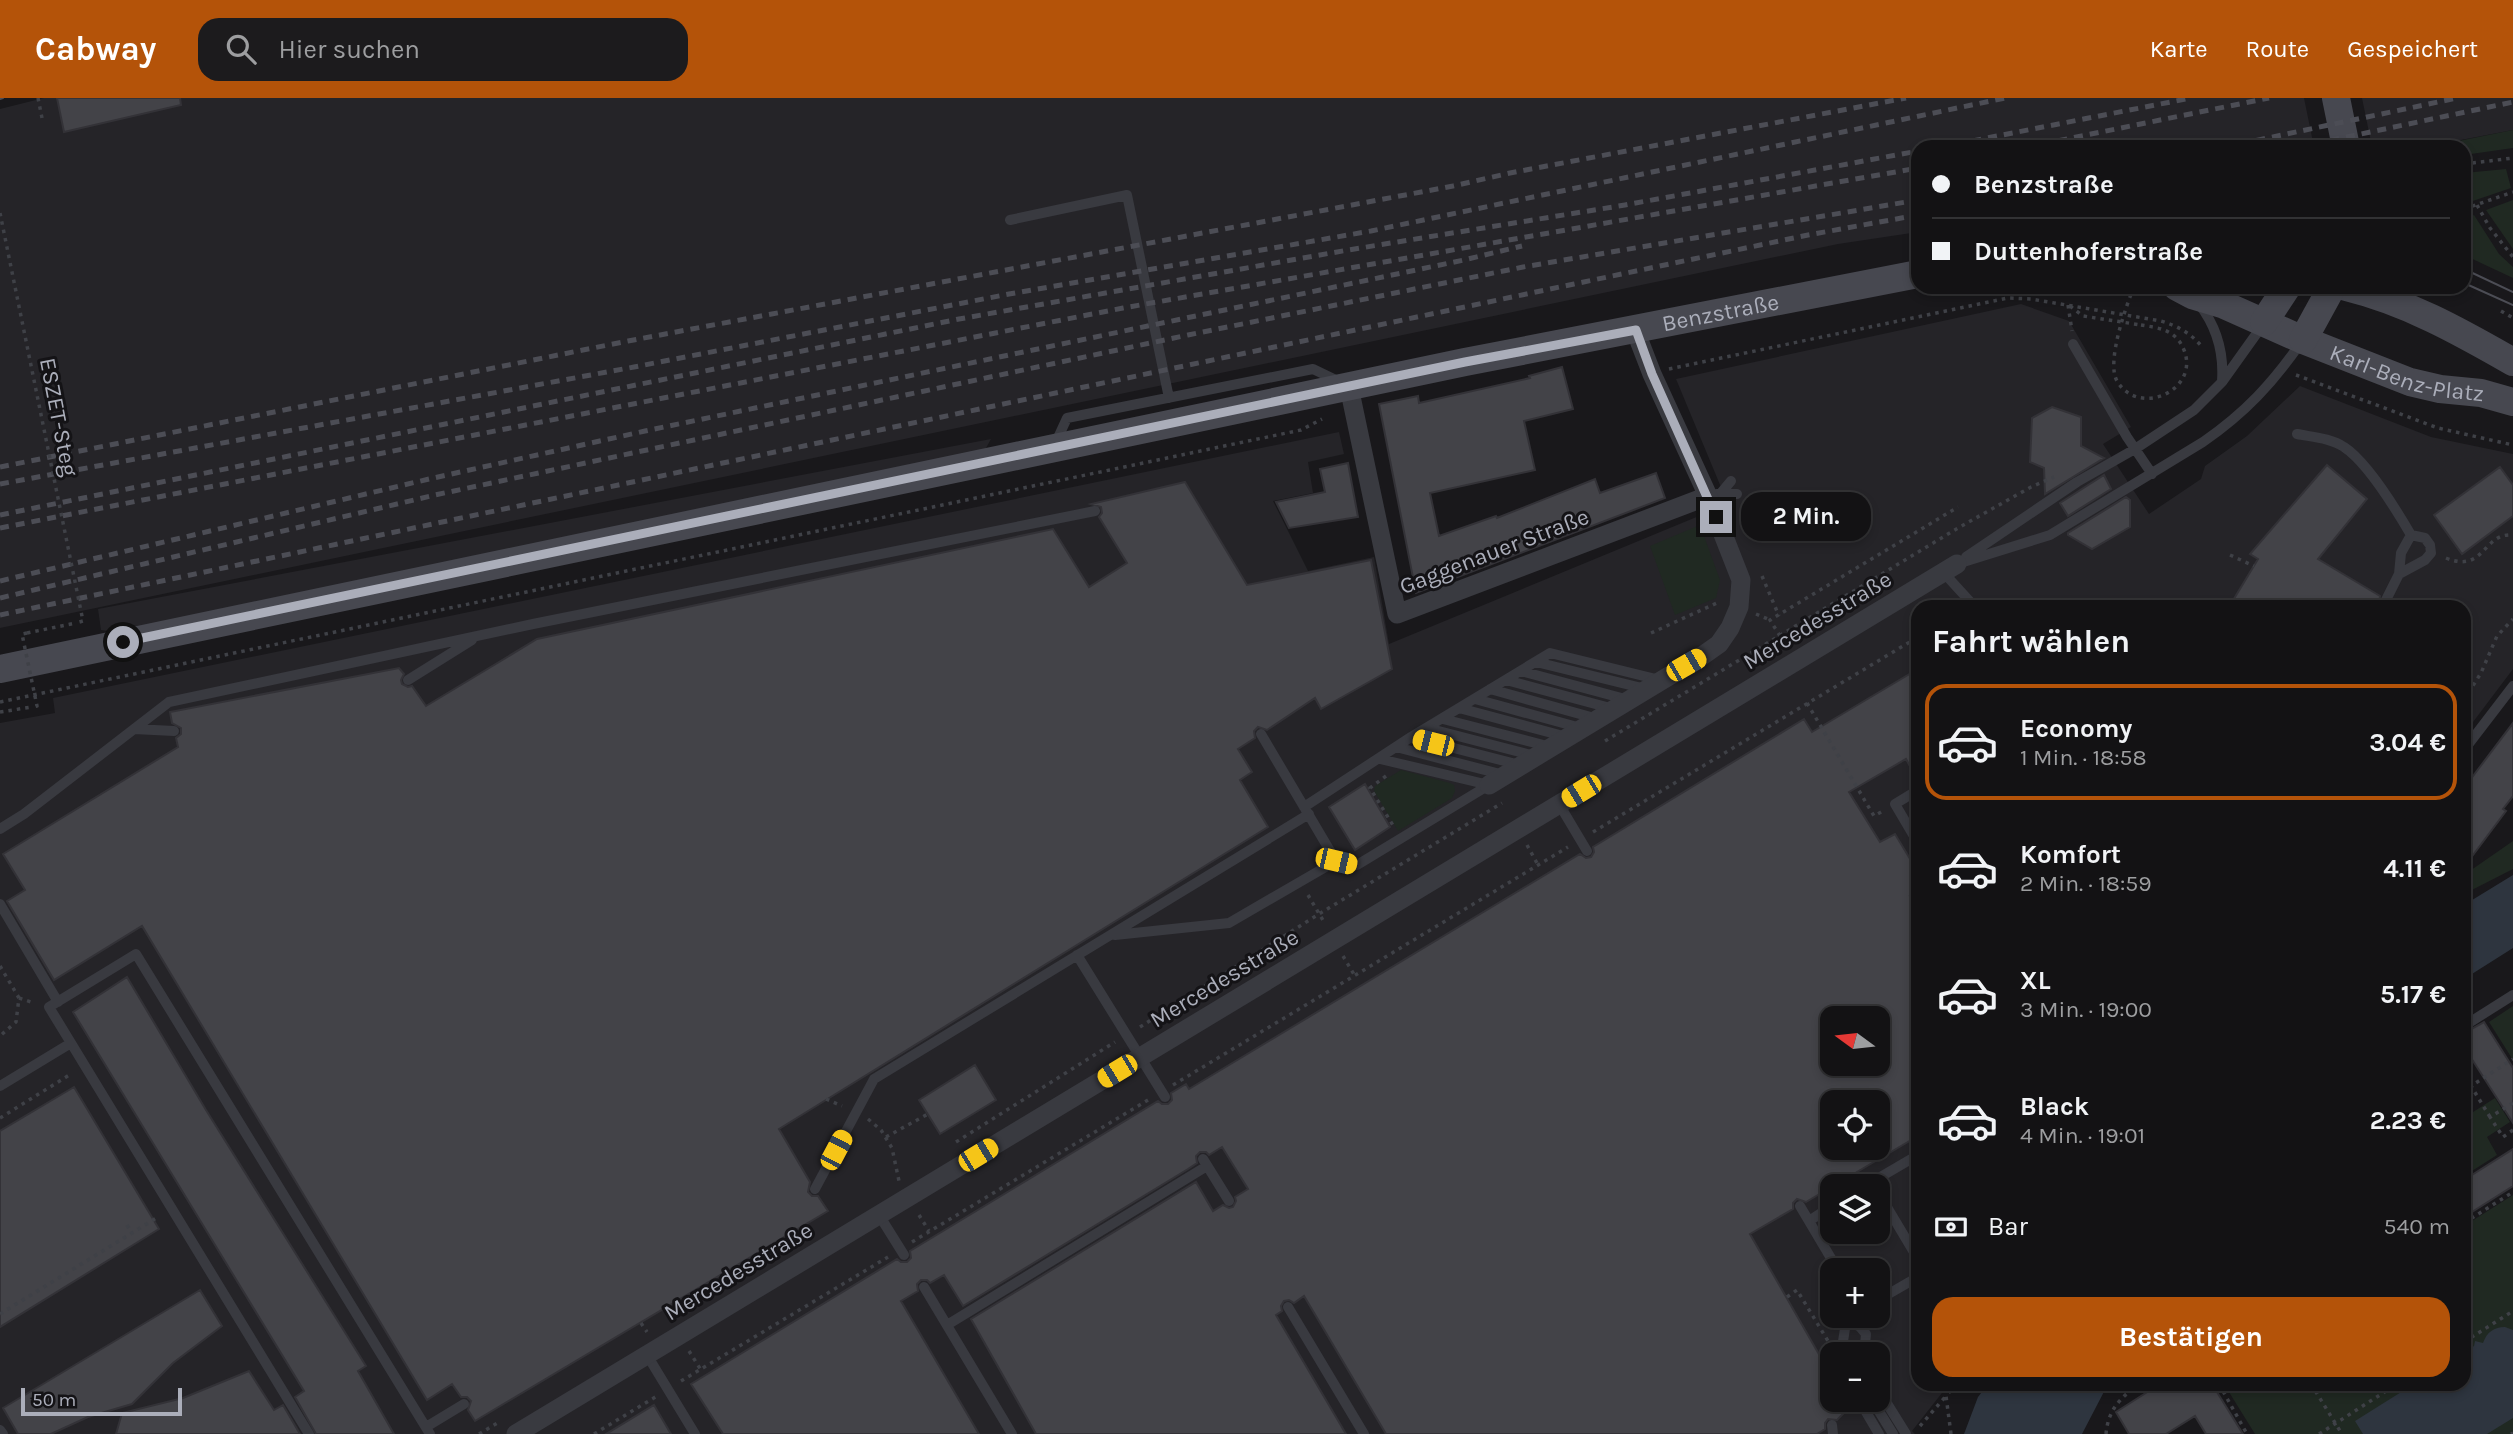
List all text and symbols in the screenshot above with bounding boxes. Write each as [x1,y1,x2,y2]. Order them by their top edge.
search box [198,18,688,81]
text: Cabway [35,30,156,68]
icon: search [222,30,260,68]
text: Hier suchen [278,34,420,65]
text: Karte [2150,35,2208,63]
text: Route [2246,35,2309,63]
text: Gespeichert [2347,35,2478,63]
text: Benzstraße [1974,169,2114,200]
text: Duttenhoferstraße [1974,236,2203,267]
street label: Benzstraße [1660,288,1781,337]
street label: Karl-Benz-Platz [2326,339,2485,407]
street label: ESZET-Steg [34,356,83,479]
callout: 2 Min. [1740,492,1870,542]
route end [1700,501,1732,533]
street label: Gaggenauer Straße [1396,503,1593,600]
text: 2 Min. [1773,503,1839,530]
street label: Mercedesstraße [1738,565,1896,675]
text: Fahrt wählen [1932,623,2130,660]
route start [107,626,139,658]
car [1663,645,1710,685]
icon: car [1936,711,1999,774]
text: Economy [2020,713,2132,744]
text: 3.04 € [2369,727,2446,758]
car [1411,728,1456,758]
text: 1 Min. · 18:58 [2020,744,2147,771]
car [1558,771,1605,811]
icon: car [1936,837,1999,900]
text: Komfort [2020,839,2121,870]
car [1314,846,1359,876]
text: 4.11 € [2383,853,2446,884]
text: 2 Min. · 18:59 [2020,870,2152,897]
street label: Mercedesstraße [1145,923,1303,1033]
icon: car [1936,963,1999,1026]
text: XL [2020,965,2051,996]
text: 5.17 € [2380,979,2446,1010]
text: 3 Min. · 19:00 [2020,996,2152,1023]
north arrow [1820,1006,1890,1076]
map controls [1820,1006,1890,1412]
car [1094,1051,1141,1091]
icon: car [1936,1089,1999,1152]
button: locate [1820,1090,1890,1160]
text: Black [2020,1091,2089,1122]
text: 2.23 € [2370,1105,2446,1136]
text: 4 Min. · 19:01 [2020,1122,2145,1149]
car [817,1127,856,1173]
car [955,1135,1002,1175]
button: layers [1820,1174,1890,1244]
icon: cash [1932,1208,1970,1246]
text: Bar [1988,1211,2028,1242]
text: 540 m [2384,1213,2450,1240]
street label: Mercedesstraße [659,1216,817,1326]
button: + [1820,1258,1890,1328]
button: Bestätigen [1932,1297,2450,1377]
button: − [1820,1342,1890,1412]
scale bar [21,1385,182,1417]
text: 50 m [32,1389,76,1411]

